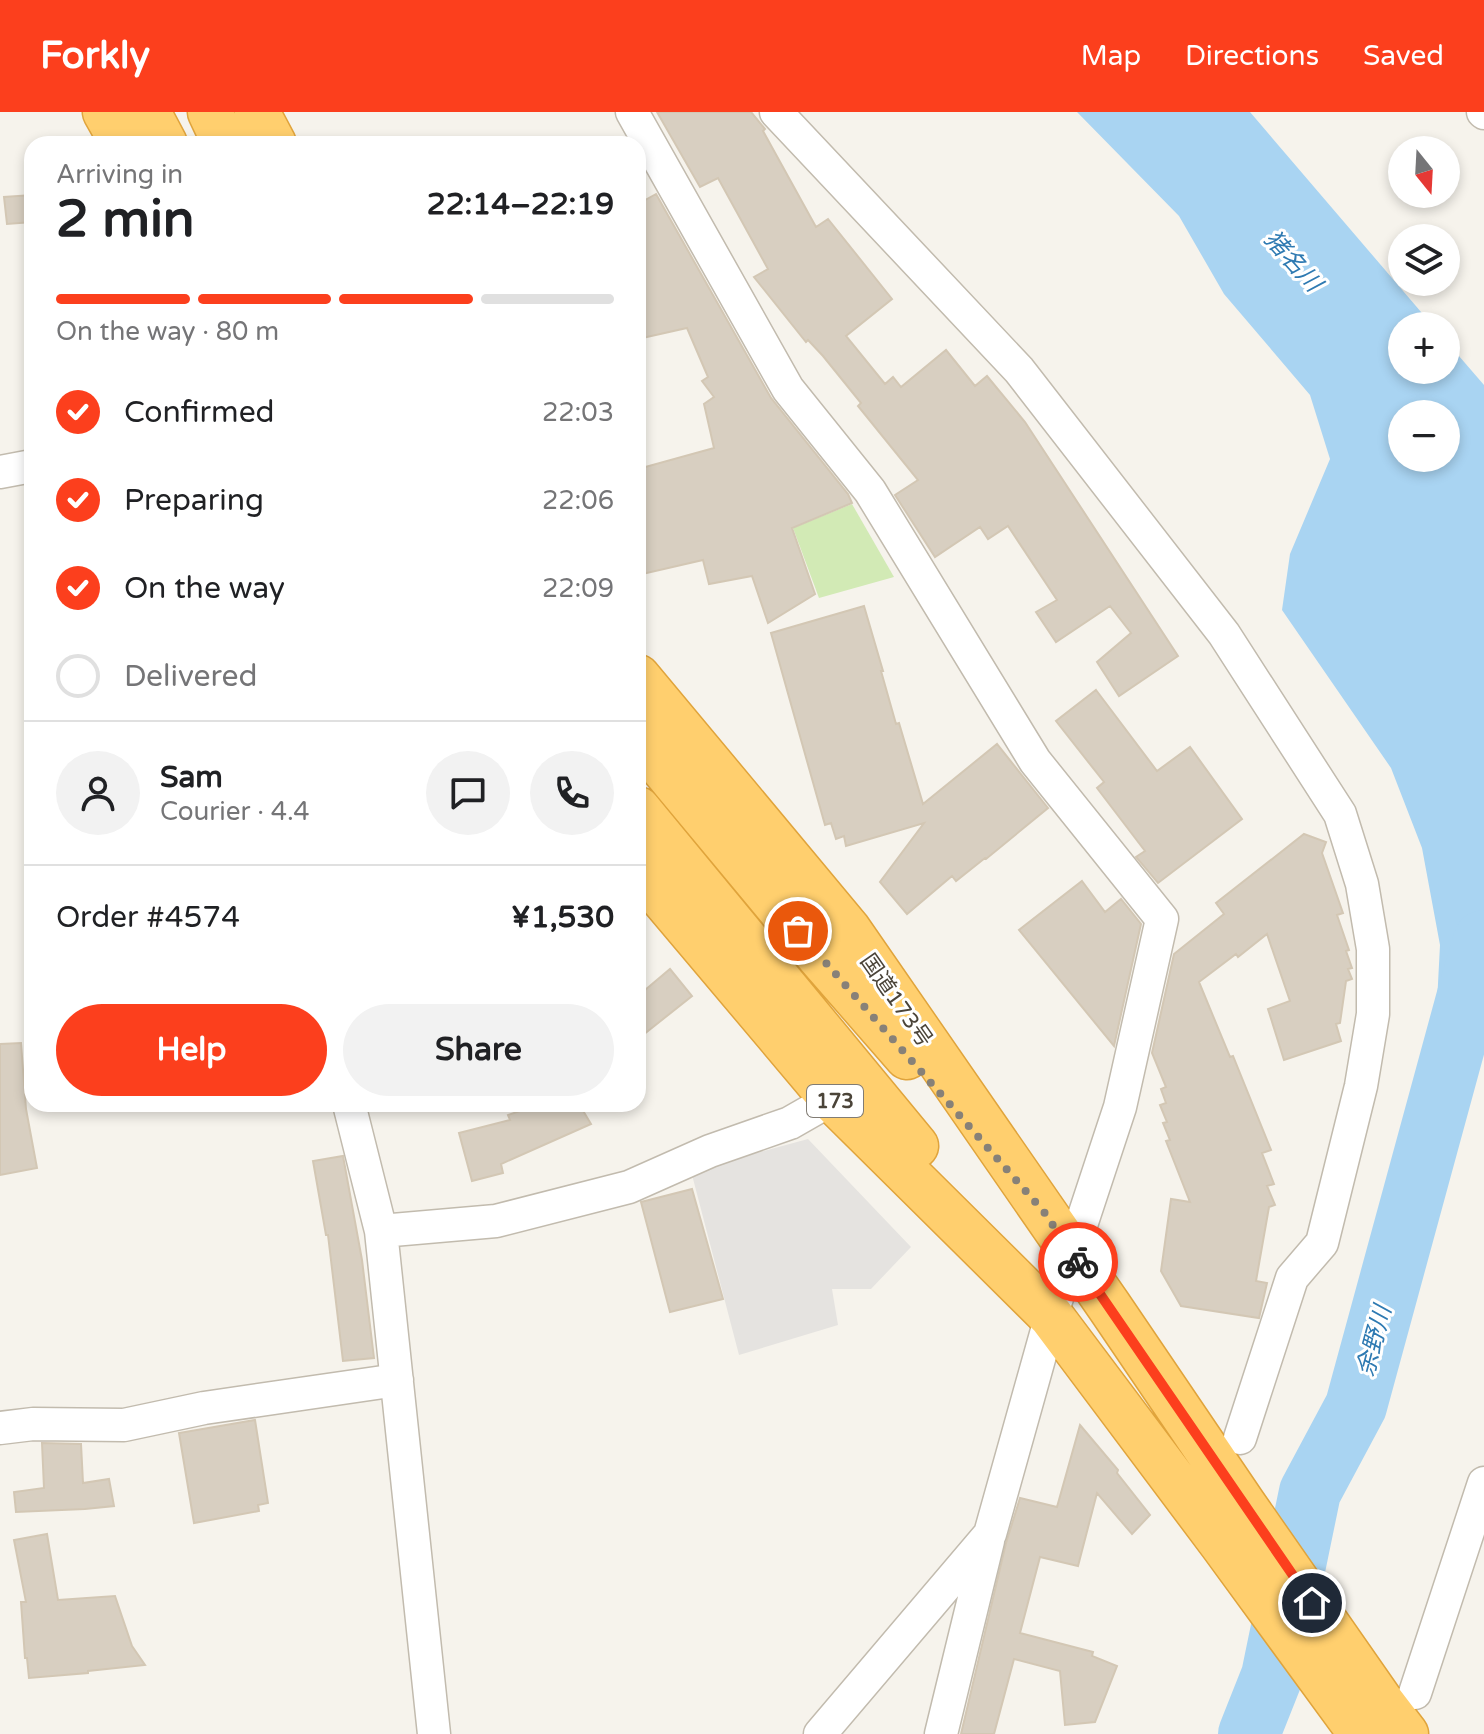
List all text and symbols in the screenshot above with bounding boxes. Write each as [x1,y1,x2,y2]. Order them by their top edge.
text: Forkly [40,33,150,79]
text: Map [1081,39,1141,73]
text: Directions [1185,39,1319,73]
text: Saved [1363,39,1444,73]
north arrow [1388,136,1460,208]
map controls [1388,136,1460,472]
text: Arriving in [56,159,183,190]
text: 22:14–22:19 [427,186,614,223]
text: 2 min [56,188,195,251]
button: layers [1388,224,1460,296]
water label: 猪名川 [1258,225,1330,300]
button: + [1388,312,1460,384]
text: On the way · 80 m [56,316,279,347]
icon: check [56,390,100,434]
text: Confirmed [124,394,275,431]
text: 22:03 [542,397,614,428]
button: − [1388,400,1460,472]
icon: check [56,478,100,522]
text: Preparing [124,482,264,519]
text: 22:06 [542,485,614,516]
icon: check [56,566,100,610]
text: On the way [124,570,285,607]
text: 22:09 [542,573,614,604]
text: Delivered [124,658,258,695]
button: person [56,751,140,835]
button: chat [426,751,510,835]
button: phone [530,751,614,835]
text: Sam [160,759,223,796]
text: Courier · 4.4 [160,796,310,827]
pin [764,897,832,965]
text: Order #4574 [56,899,240,936]
text: ¥1,530 [511,899,614,936]
icon: bag [776,909,820,953]
street label: 国道173号 [855,949,938,1052]
button: Help [56,1004,327,1096]
button: Share [343,1004,614,1096]
road number: 173 [807,1085,863,1117]
courier [1038,1222,1118,1302]
icon: bike [1056,1240,1100,1284]
water label: 余野川 [1351,1300,1399,1380]
pin [1278,1569,1346,1637]
icon: home [1290,1581,1334,1625]

